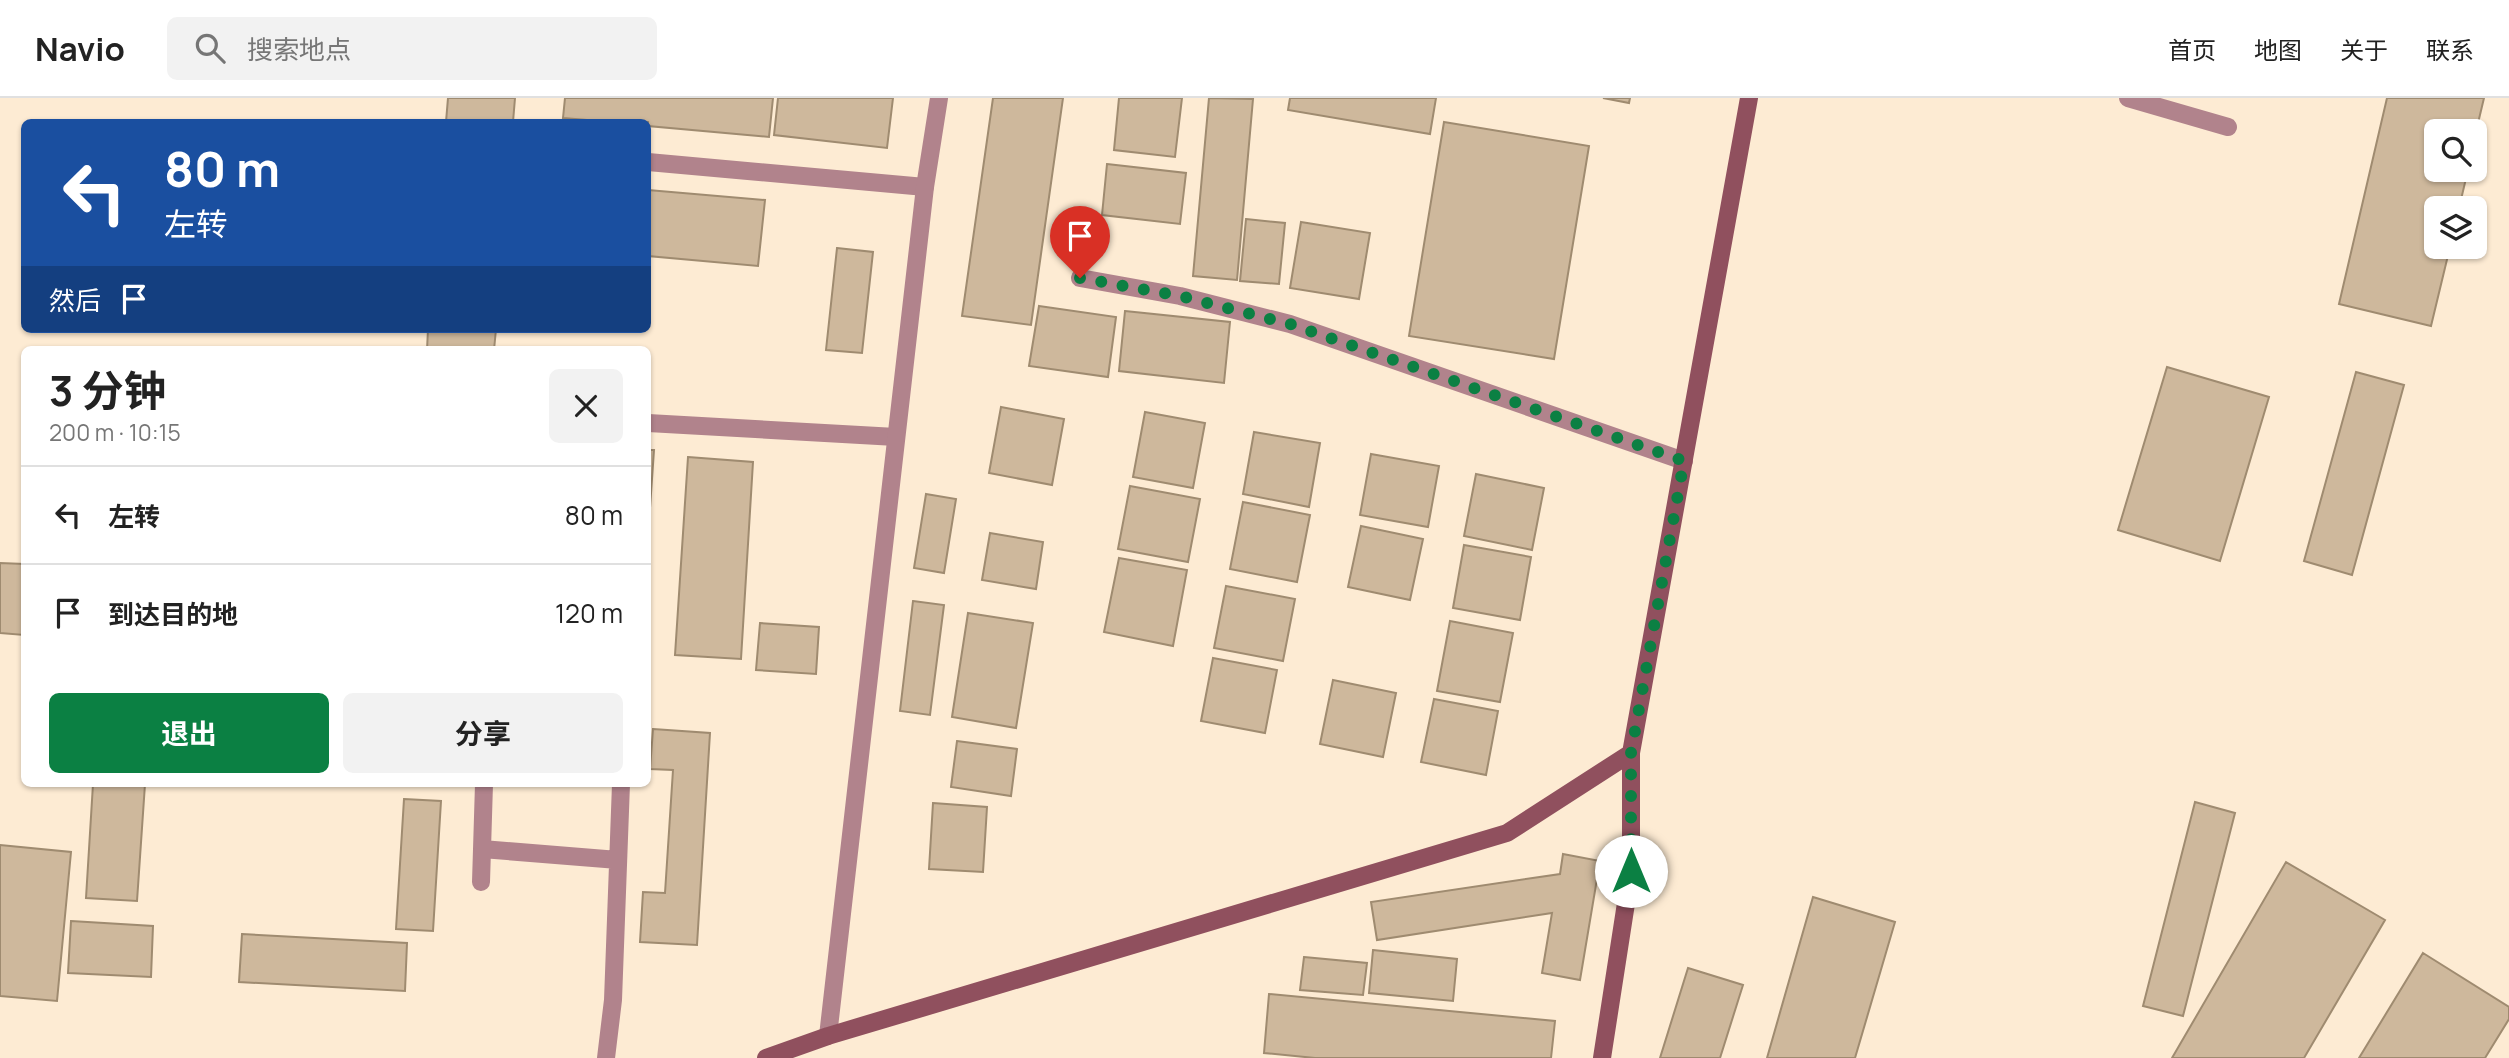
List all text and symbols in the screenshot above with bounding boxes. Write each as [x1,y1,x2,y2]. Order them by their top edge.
search box [167,17,657,80]
text: Navio [35,26,125,71]
icon: search [191,29,229,67]
text: 搜索地点 [247,31,351,67]
text: 首页 [2168,33,2216,66]
text: 地图 [2254,33,2302,66]
text: 关于 [2340,33,2388,66]
text: 联系 [2426,33,2474,66]
map controls [2424,119,2487,259]
button: search [2424,119,2487,182]
text: 80 m [164,135,280,202]
icon: left [49,147,140,238]
button: layers [2424,196,2487,259]
text: 左转 [164,202,228,246]
pin [1050,206,1110,278]
icon: arrive [1061,217,1099,255]
icon: arrive [115,280,153,318]
text: 然后 [49,282,101,318]
text: 3 分钟 [49,361,166,419]
button: close [549,369,623,443]
text: 200 m · 10:15 [49,416,181,448]
icon: left [49,496,87,534]
text: 80 m [565,497,623,533]
text: 左转 [108,498,160,534]
icon: arrive [49,594,87,632]
text: 120 m [555,595,623,631]
text: 到达目的地 [108,596,238,632]
button: 退出 [49,693,329,773]
button: 分享 [343,693,623,773]
position arrow [1594,834,1668,908]

